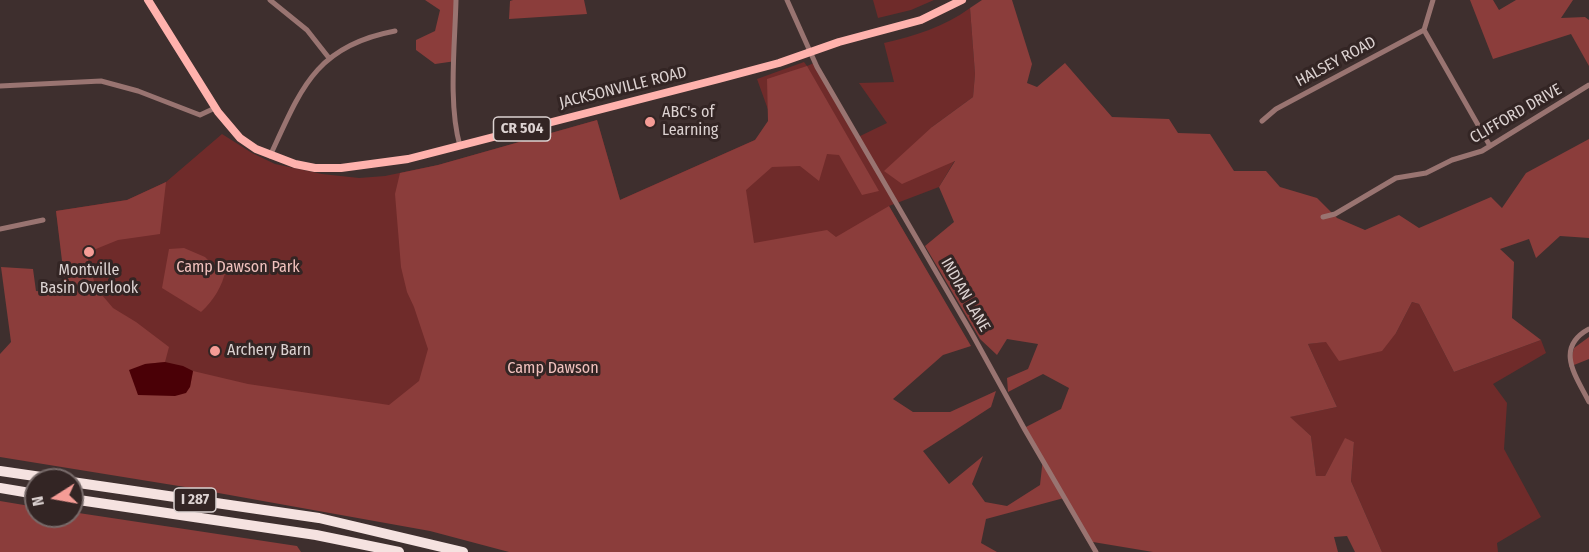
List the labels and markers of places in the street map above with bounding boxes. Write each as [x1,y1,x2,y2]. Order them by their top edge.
place label: ABC's of Learning [662,103,718,141]
marker: ABC's of Learning [643,115,657,129]
marker: Montville Basin Overlook [82,245,96,259]
place label: Montville Basin Overlook [40,261,138,299]
place label: Archery Barn [227,341,311,361]
marker: Archery Barn [208,344,222,358]

